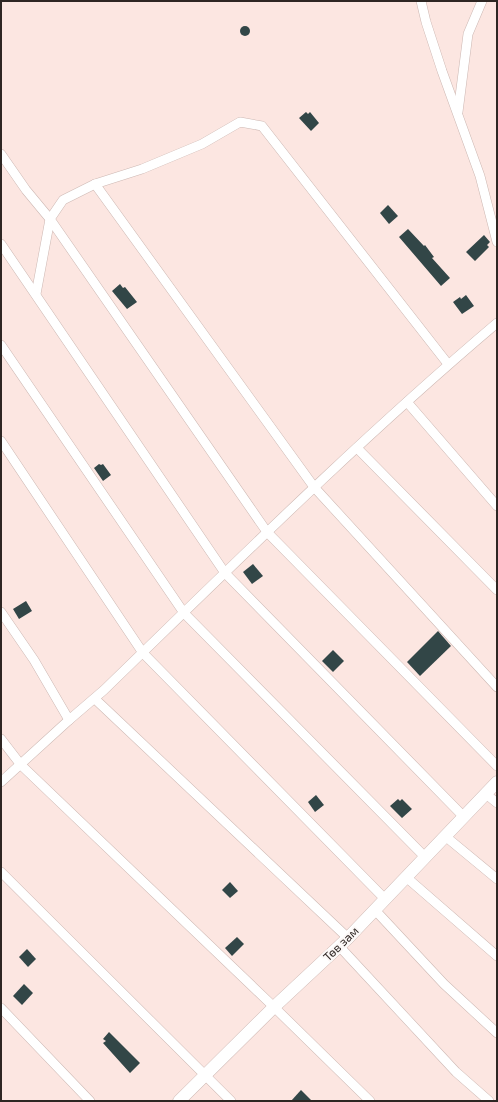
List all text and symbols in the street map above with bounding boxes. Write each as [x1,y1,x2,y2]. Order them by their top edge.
street label: Төв зам [320,923,361,963]

